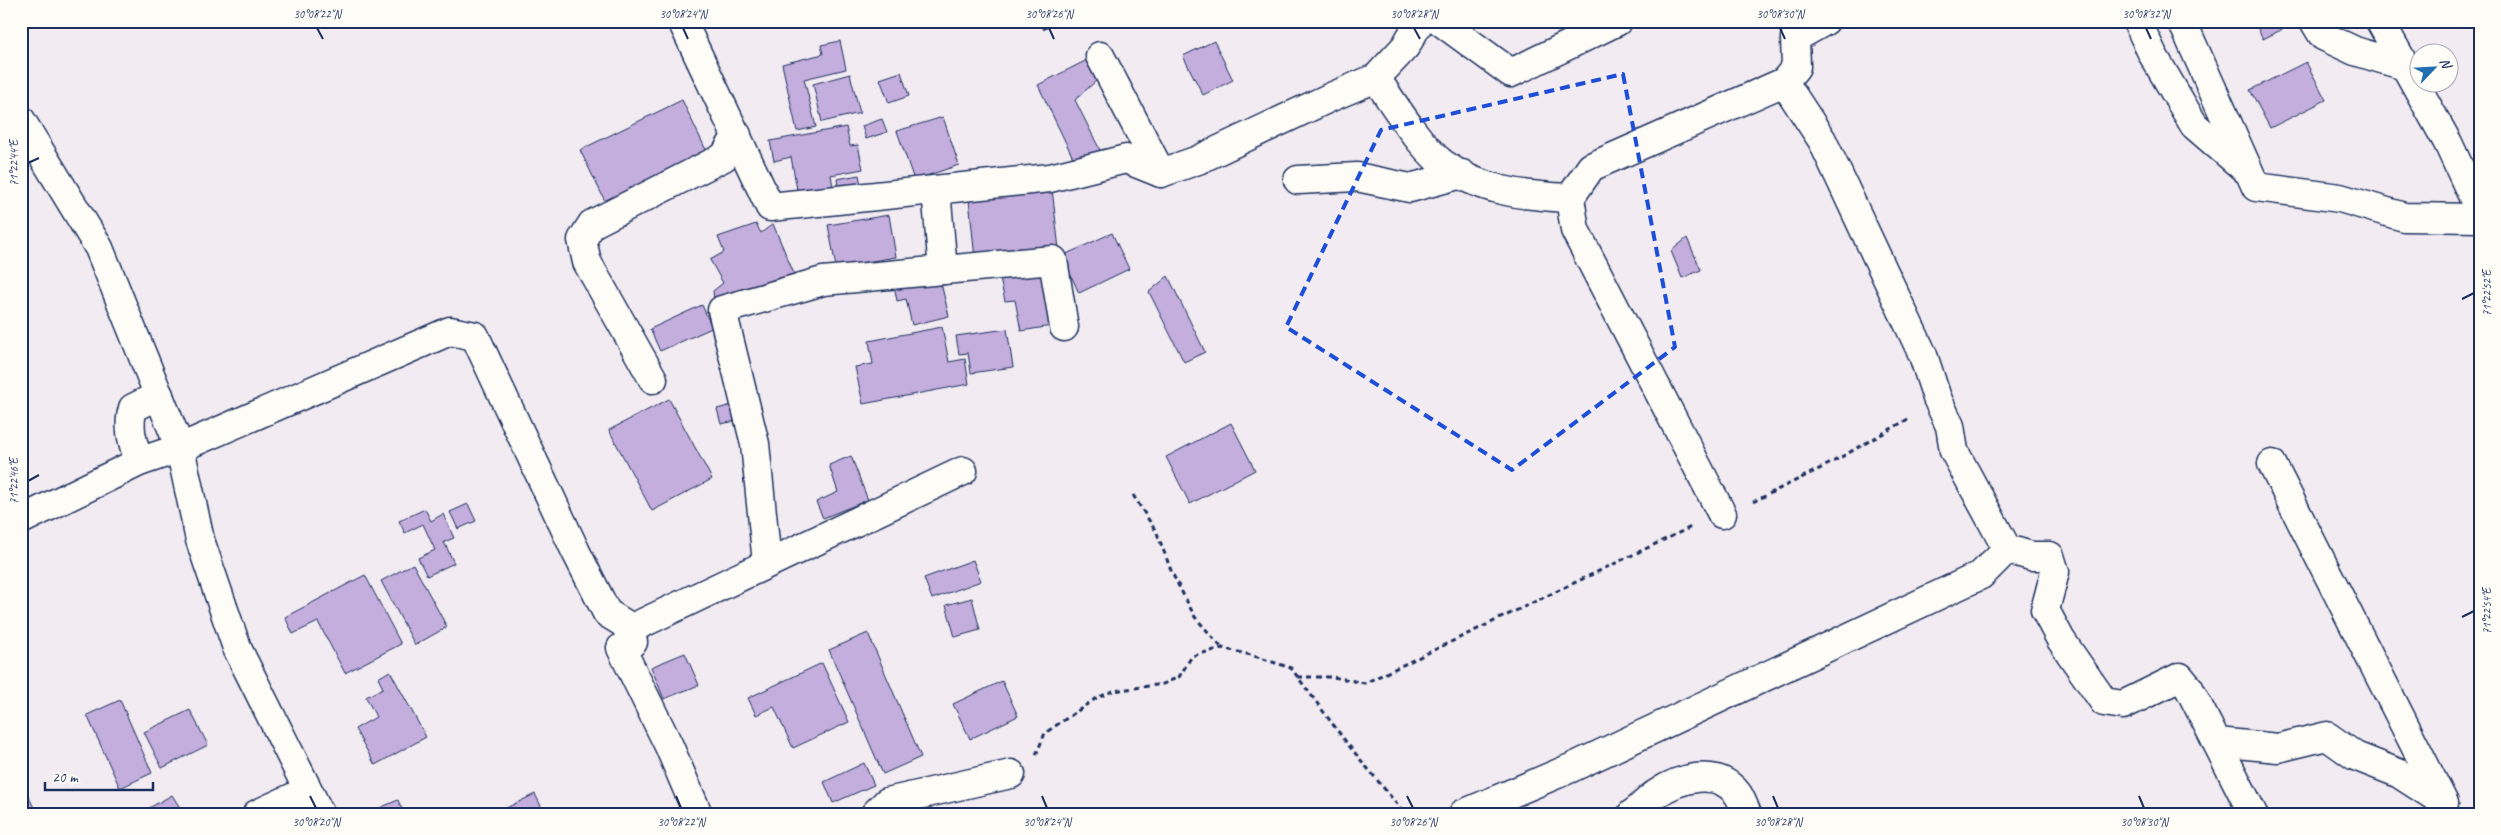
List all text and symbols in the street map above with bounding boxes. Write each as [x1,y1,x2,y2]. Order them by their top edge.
text: 30°08'22"N [293,6,342,22]
text: 30°08'24"N [659,6,708,22]
text: 30°08'26"N [1025,6,1074,22]
text: 30°08'28"N [1390,6,1439,22]
text: 30°08'30"N [1756,6,1805,22]
text: 30°08'32"N [2122,6,2171,22]
north arrow [2408,42,2458,92]
text: N [2436,55,2456,72]
text: 71°22'44"E [6,138,22,186]
text: 71°22'52"E [2479,268,2495,316]
text: 71°22'46"E [6,456,22,504]
text: 71°22'54"E [2479,586,2495,634]
scale bar [45,760,152,792]
text: 20 m [52,768,79,787]
text: 30°08'20"N [292,814,341,830]
text: 30°08'22"N [657,814,706,830]
text: 30°08'24"N [1023,814,1072,830]
text: 30°08'26"N [1389,814,1438,830]
text: 30°08'28"N [1754,814,1803,830]
text: 30°08'30"N [2120,814,2169,830]

